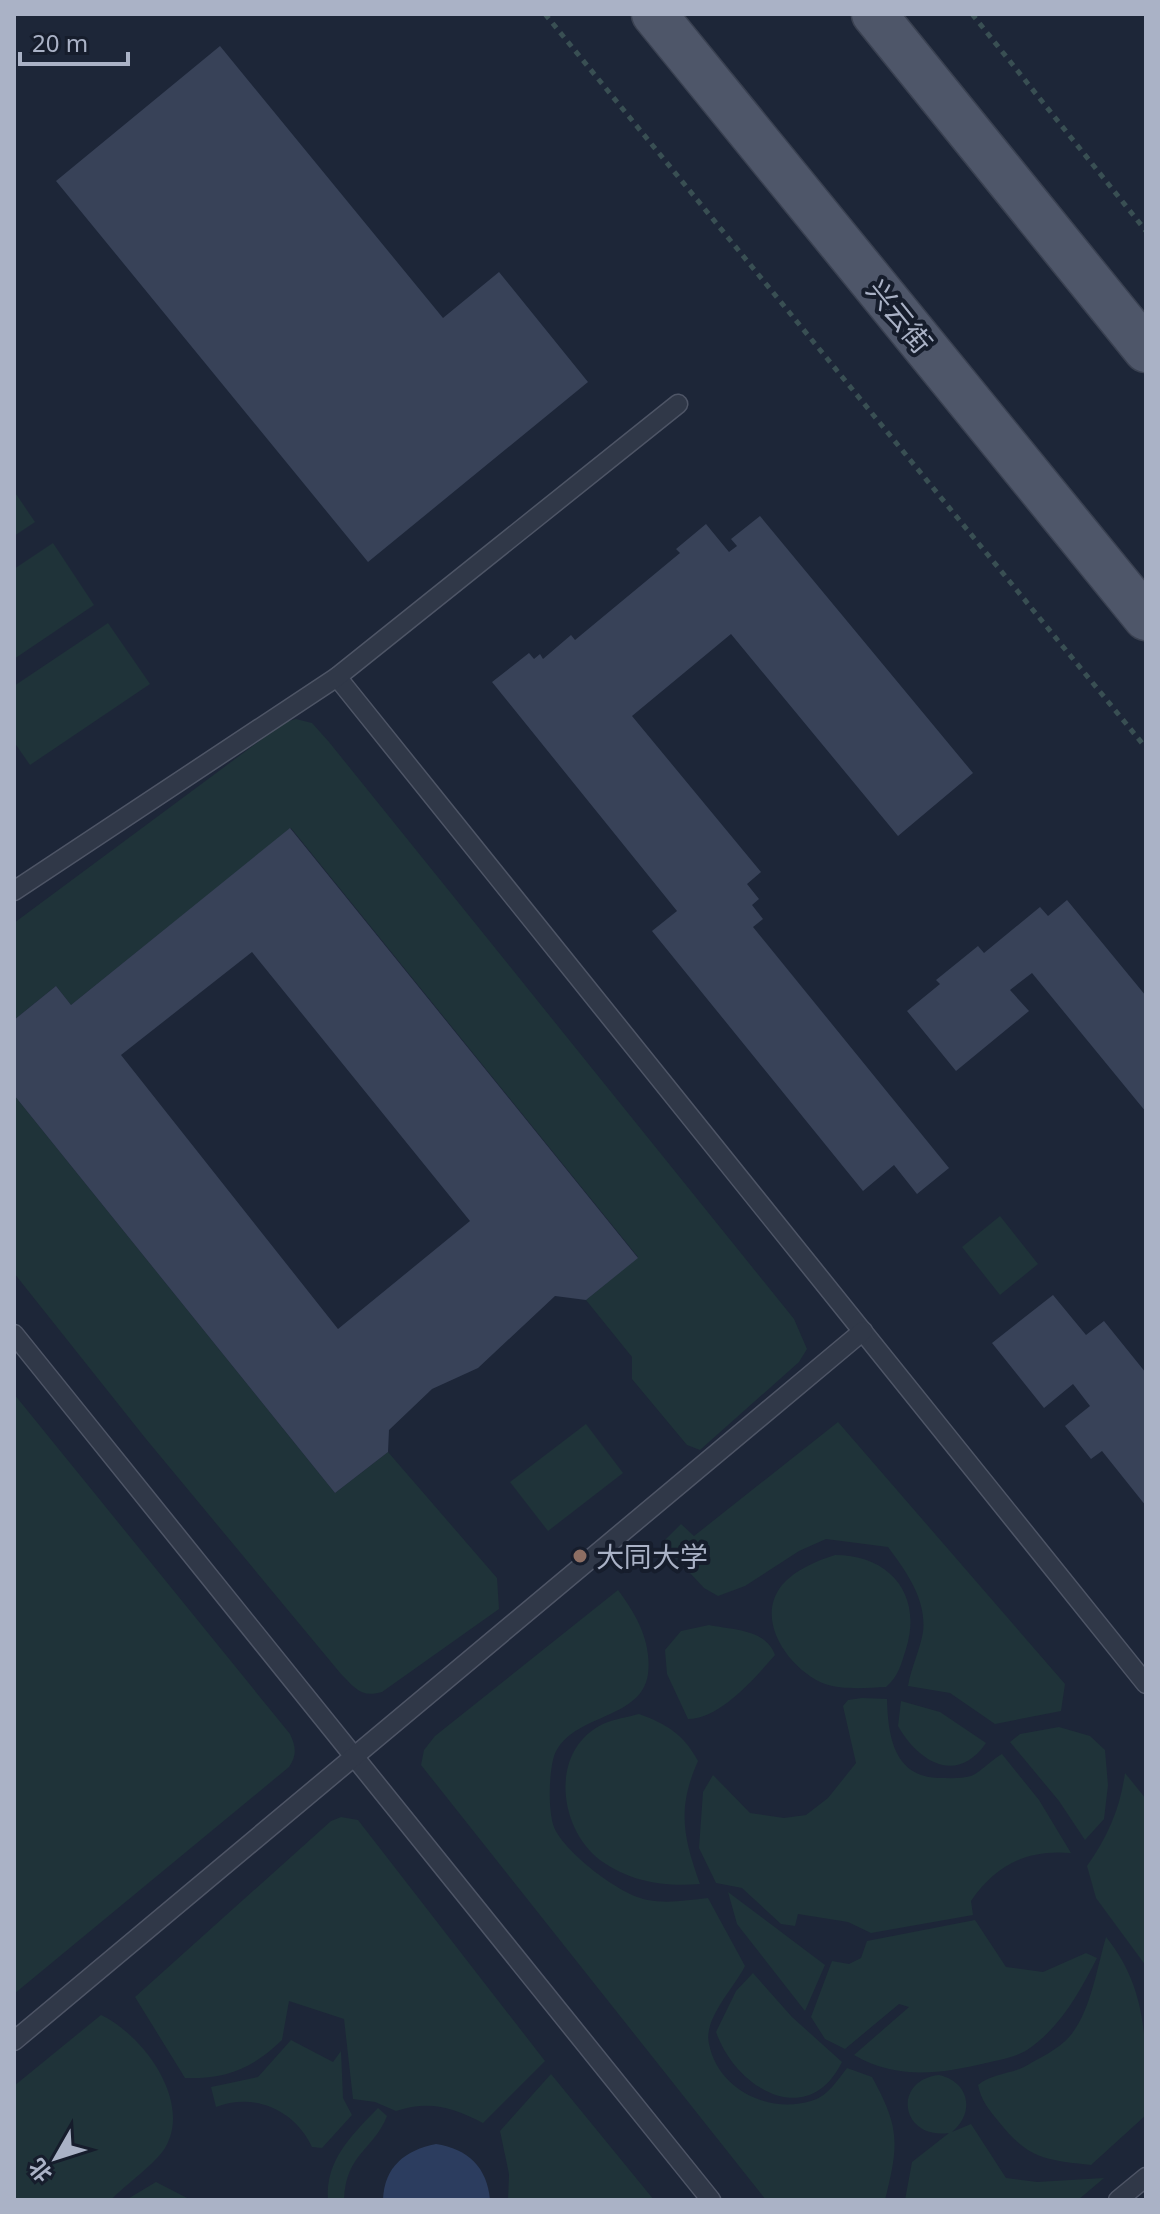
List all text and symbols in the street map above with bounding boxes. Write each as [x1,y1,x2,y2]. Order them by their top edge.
scale bar [20,16,128,66]
text: 20 m [32,26,88,59]
street label: 兴云街 [859,271,941,361]
place label: 大同大学 [596,1537,708,1575]
marker: 大同大学 [571,1547,589,1565]
north arrow [16,2118,96,2198]
text: 北 [21,2153,58,2189]

